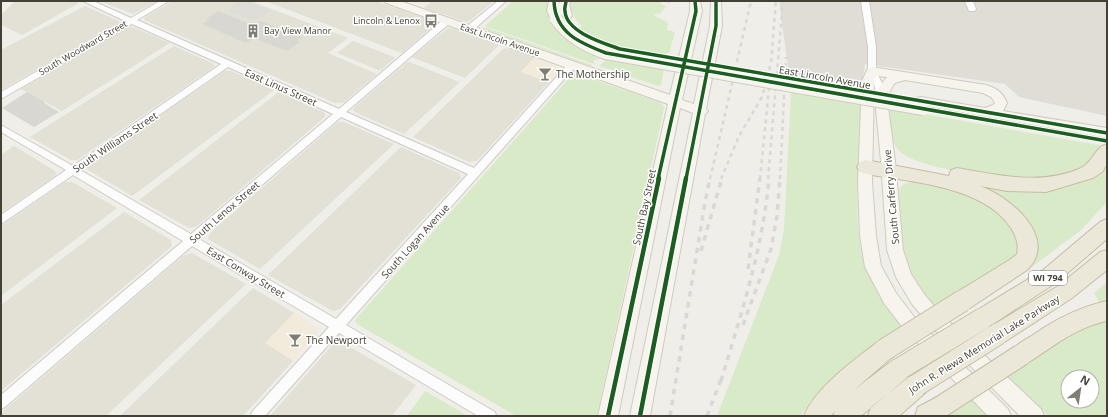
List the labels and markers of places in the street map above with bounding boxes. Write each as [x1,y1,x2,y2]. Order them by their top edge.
bus stop icon: Lincoln & Lenox [423,13,439,29]
place label: Lincoln & Lenox [353,14,420,27]
building icon: Bay View Manor [245,23,261,39]
place label: Bay View Manor [264,24,332,37]
bar icon: The Mothership [537,66,553,82]
place label: The Mothership [556,67,630,81]
bar icon: The Newport [287,332,303,348]
place label: The Newport [306,333,367,347]

